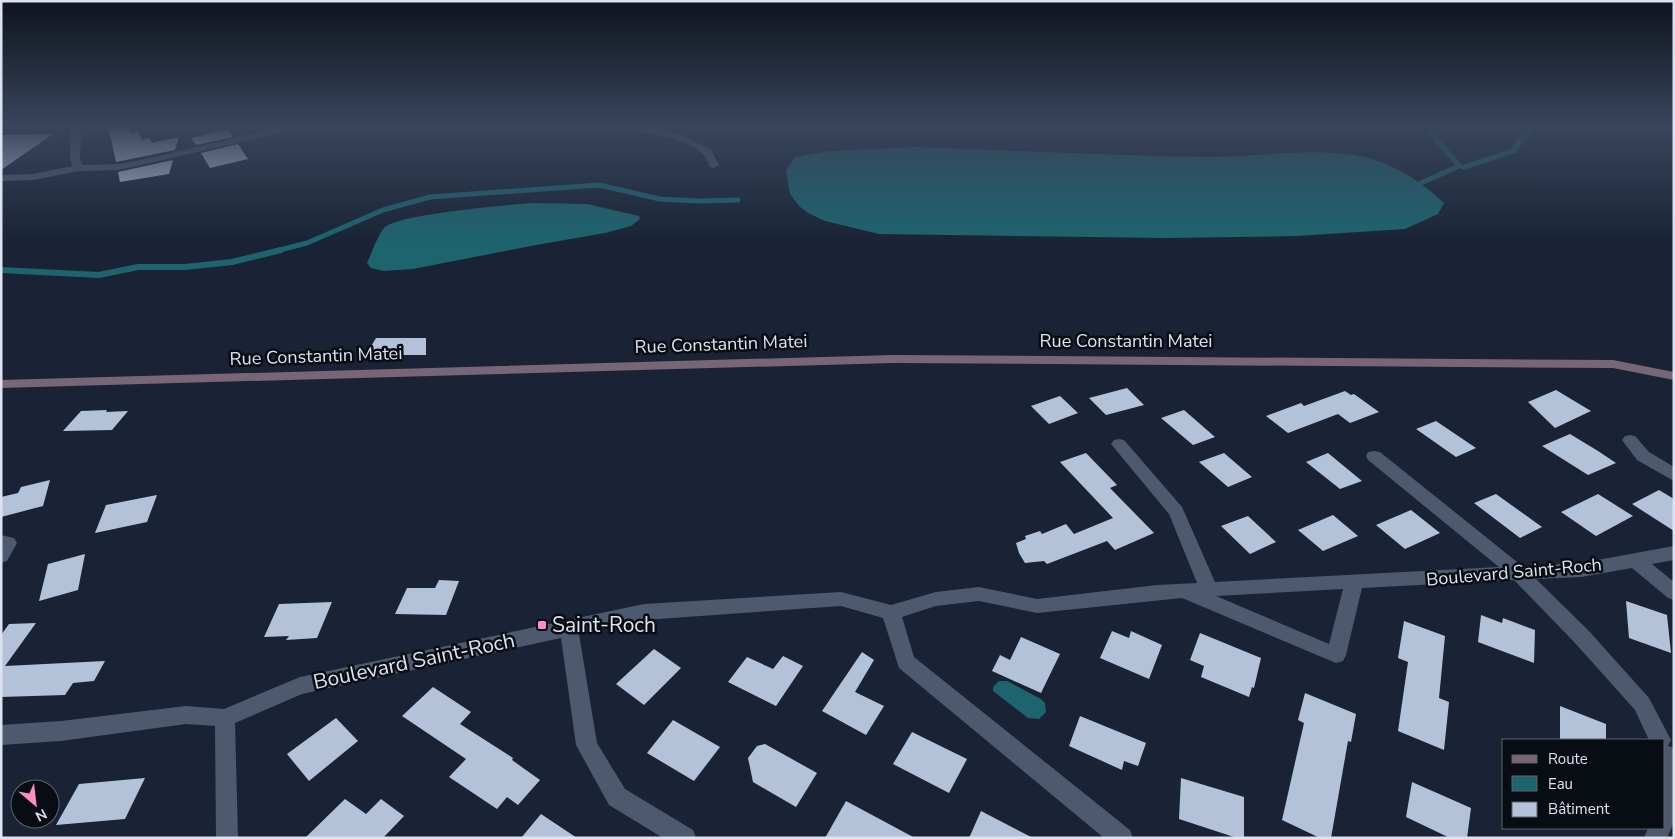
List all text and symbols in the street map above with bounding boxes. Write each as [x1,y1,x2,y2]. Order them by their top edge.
street label: Rue Constantin Matei [634,329,808,359]
street label: Rue Constantin Matei [1040,329,1212,353]
street label: Rue Constantin Matei [229,341,403,371]
street label: Boulevard Saint-Roch [1425,552,1603,592]
place label: Saint-Roch [552,611,656,639]
marker: Saint-Roch [536,619,548,631]
street label: Boulevard Saint-Roch [311,626,517,696]
legend [1502,739,1665,829]
text: Route [1548,749,1588,769]
text: Eau [1548,774,1573,794]
north arrow [10,779,60,829]
text: Bâtiment [1548,799,1610,819]
text: N [32,804,50,826]

